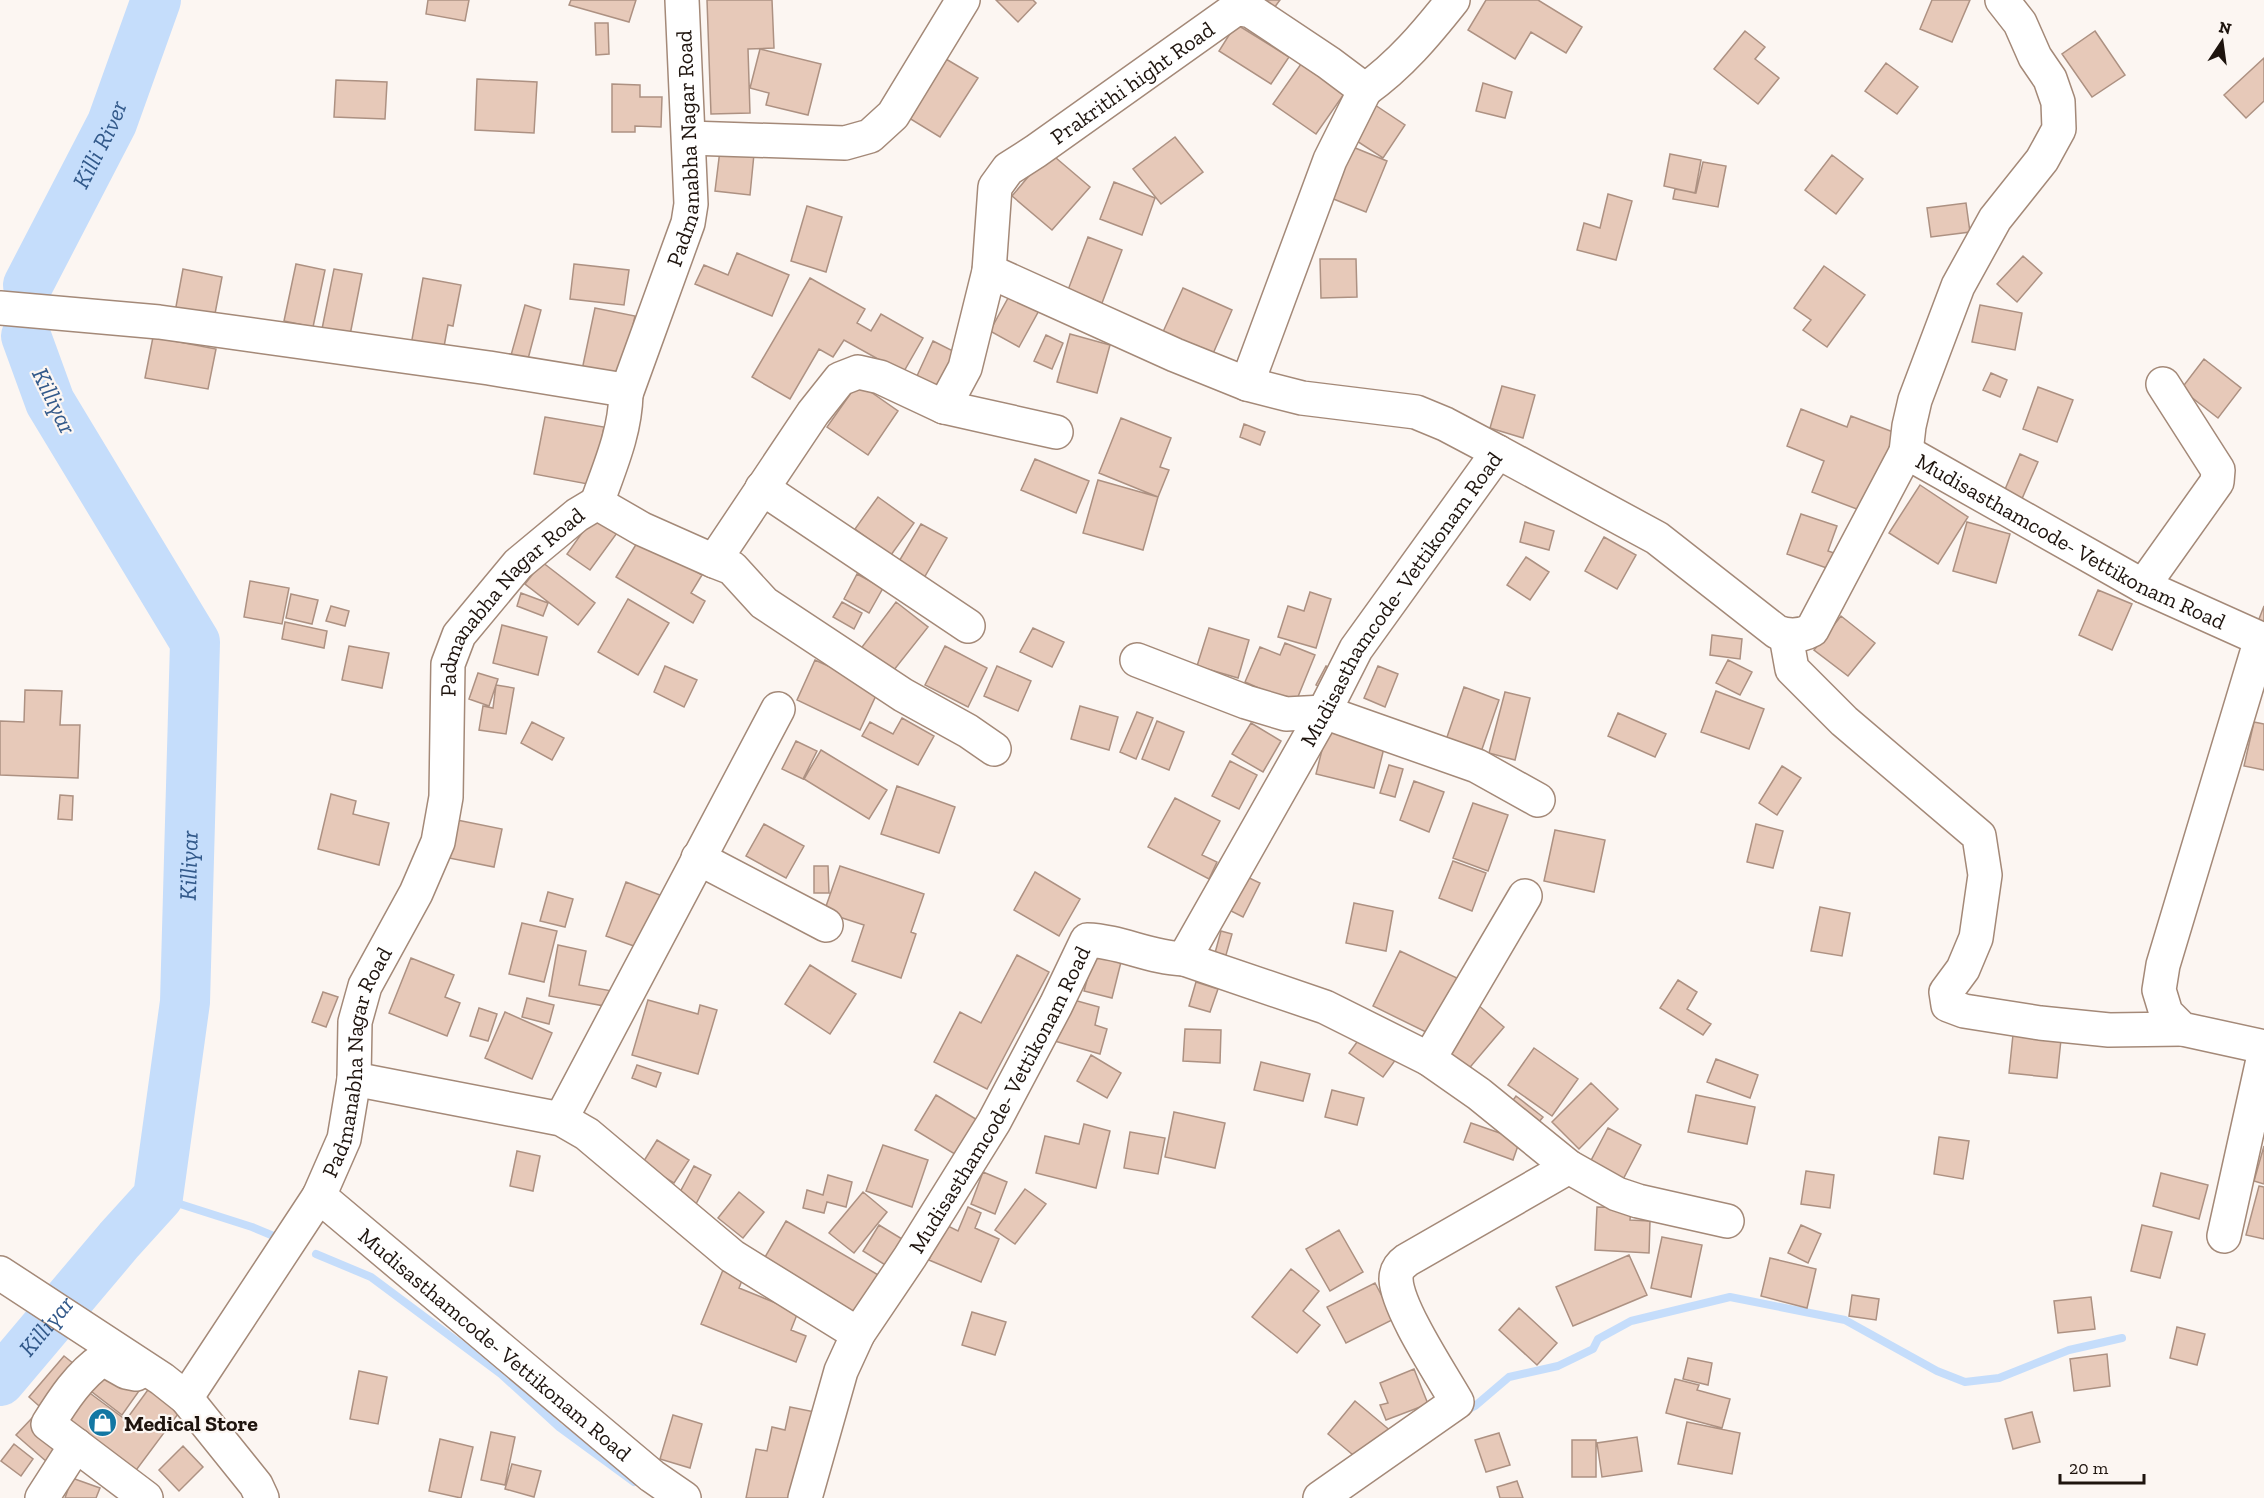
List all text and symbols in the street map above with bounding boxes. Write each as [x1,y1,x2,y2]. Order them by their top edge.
north arrow [2192,12,2252,72]
street label: Prakrithi hight Road [1045,16,1220,150]
text: N [2217,17,2233,38]
street label: Padmanabha Nagar Road [660,30,705,270]
water label: Killi River [66,96,133,193]
water label: Killiyar [26,363,83,439]
street label: Mudisasthamcode- Vettikonam Road [1294,446,1508,751]
street label: Mudisasthamcode- Vettikonam Road [1911,447,2230,635]
street label: Padmanabha Nagar Road [435,502,590,697]
water label: Killiyar [173,829,204,901]
street label: Padmanabha Nagar Road [316,942,398,1182]
street label: Mudisasthamcode- Vettikonam Road [903,942,1096,1258]
street label: Mudisasthamcode- Vettikonam Road [353,1222,637,1467]
water label: Killiyar [12,1289,80,1362]
shop icon: Medical Store [87,1407,119,1439]
place label: Medical Store [124,1410,258,1437]
scale bar [2060,1447,2144,1485]
text: 20 m [2069,1457,2109,1479]

